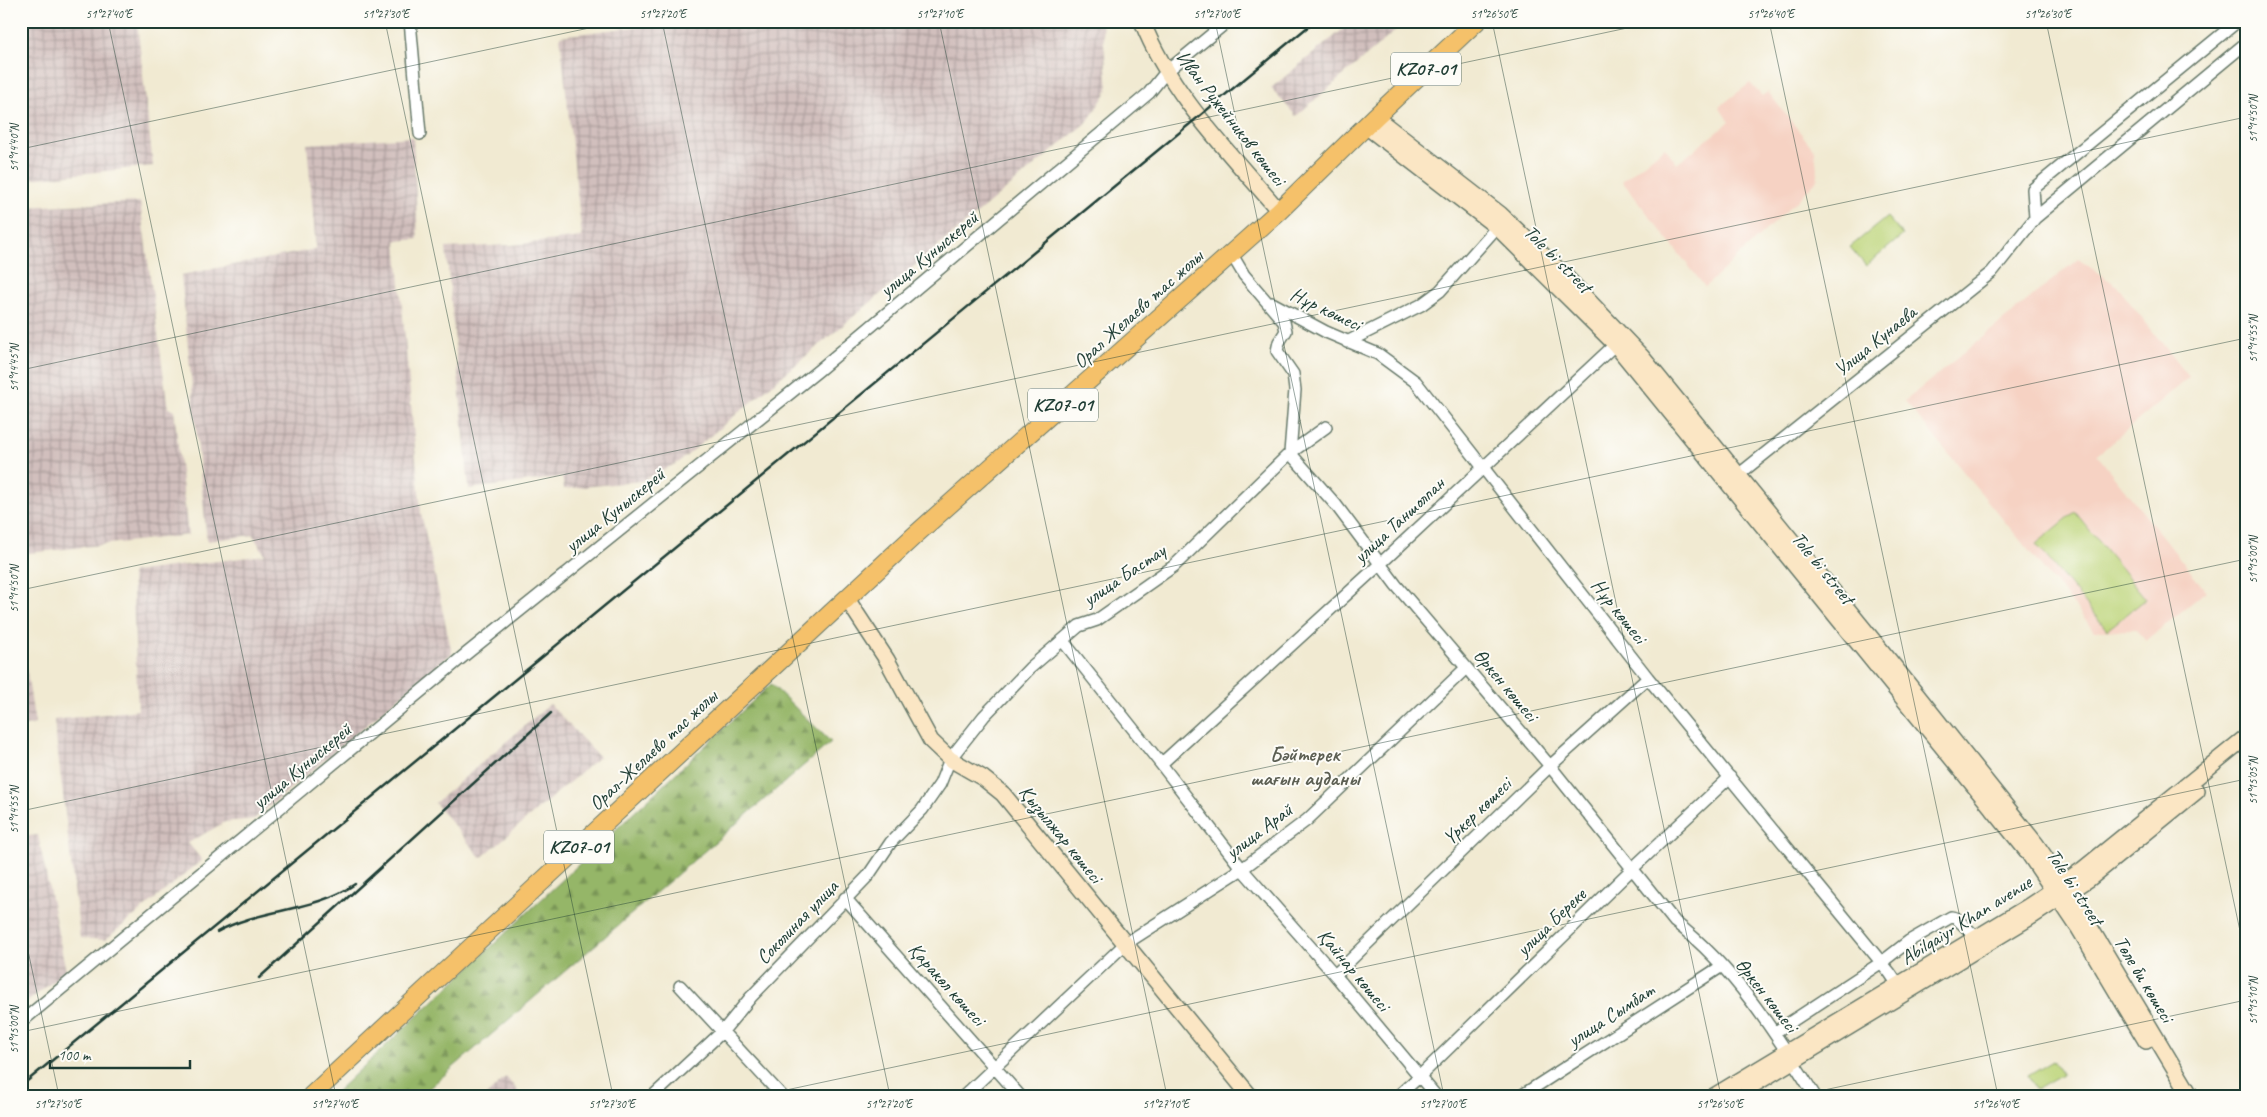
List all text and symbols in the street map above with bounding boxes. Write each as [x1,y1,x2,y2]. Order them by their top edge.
text: 51°27'40"E [86,6,134,22]
text: 51°27'30"E [363,6,411,22]
text: 51°27'20"E [640,6,688,22]
text: 51°27'10"E [917,6,965,22]
text: 51°27'00"E [1194,6,1242,22]
text: 51°26'50"E [1471,6,1519,22]
text: 51°26'40"E [1748,6,1796,22]
text: 51°26'30"E [2025,6,2073,22]
street label: Иван Ружейников көшесі [1170,45,1293,192]
road number: KZ07-01 [1391,52,1461,86]
text: 51°14'50"N [2245,94,2261,143]
text: 51°14'40"N [6,123,22,172]
street label: улица Куныскерей [874,204,985,303]
street label: Tole bi street [1519,220,1600,301]
street label: Орал Желаево тас жолы [1068,243,1209,374]
street label: Нұр көшесі [1286,281,1368,338]
street label: Улица Кунаева [1829,299,1923,382]
text: 51°14'55"N [2245,314,2261,363]
text: 51°14'45"N [6,343,22,392]
road number: KZ07-01 [1028,388,1098,422]
street label: улица Куныскерей [559,461,671,559]
street label: улица Таншолпан [1347,470,1451,569]
street label: Tole bi street [1786,526,1862,612]
text: 51°15'00"N [2245,535,2261,584]
street label: улица Бастау [1077,537,1172,612]
text: 51°14'50"N [6,564,22,613]
street label: Нұр көшесі [1586,573,1654,650]
street label: Өркен көшесі [1468,643,1545,728]
street label: Орал-Желаево тас жолы [584,683,723,816]
street label: улица Куныскерей [247,716,358,815]
district label: Бәйтерек шағын ауданы [1250,741,1362,792]
text: 51°15'05"N [2245,756,2261,805]
street label: Үркер көшесі [1437,770,1518,850]
street label: Қызылжар көшесі [1013,780,1110,891]
text: 51°14'55"N [6,785,22,834]
street label: улица Арай [1220,797,1299,865]
road number: KZ07-01 [544,830,614,864]
street label: Tole bi street [2041,844,2111,933]
street label: Abilqaiyr Khan avenue [1896,869,2037,970]
street label: Соколиная улица [751,873,845,969]
street label: улица Береке [1510,881,1592,962]
street label: Қайнар көшесі [1312,924,1397,1018]
street label: Төле би көшесі [2108,931,2181,1029]
street label: Қаракөл көшесі [903,937,993,1033]
street label: Өркен көшесі [1730,953,1805,1039]
text: 51°15'10"N [2245,976,2261,1025]
street label: улица Сымбат [1562,977,1660,1053]
text: 51°15'00"N [6,1005,22,1054]
scale bar [50,1037,190,1069]
text: 100 m [58,1046,92,1065]
text: 51°27'50"E [35,1096,83,1112]
text: 51°27'40"E [312,1096,360,1112]
text: 51°27'30"E [589,1096,637,1112]
text: 51°27'20"E [866,1096,914,1112]
text: 51°27'10"E [1143,1096,1191,1112]
text: 51°27'00"E [1420,1096,1468,1112]
text: 51°26'50"E [1697,1096,1745,1112]
text: 51°26'40"E [1973,1096,2021,1112]

